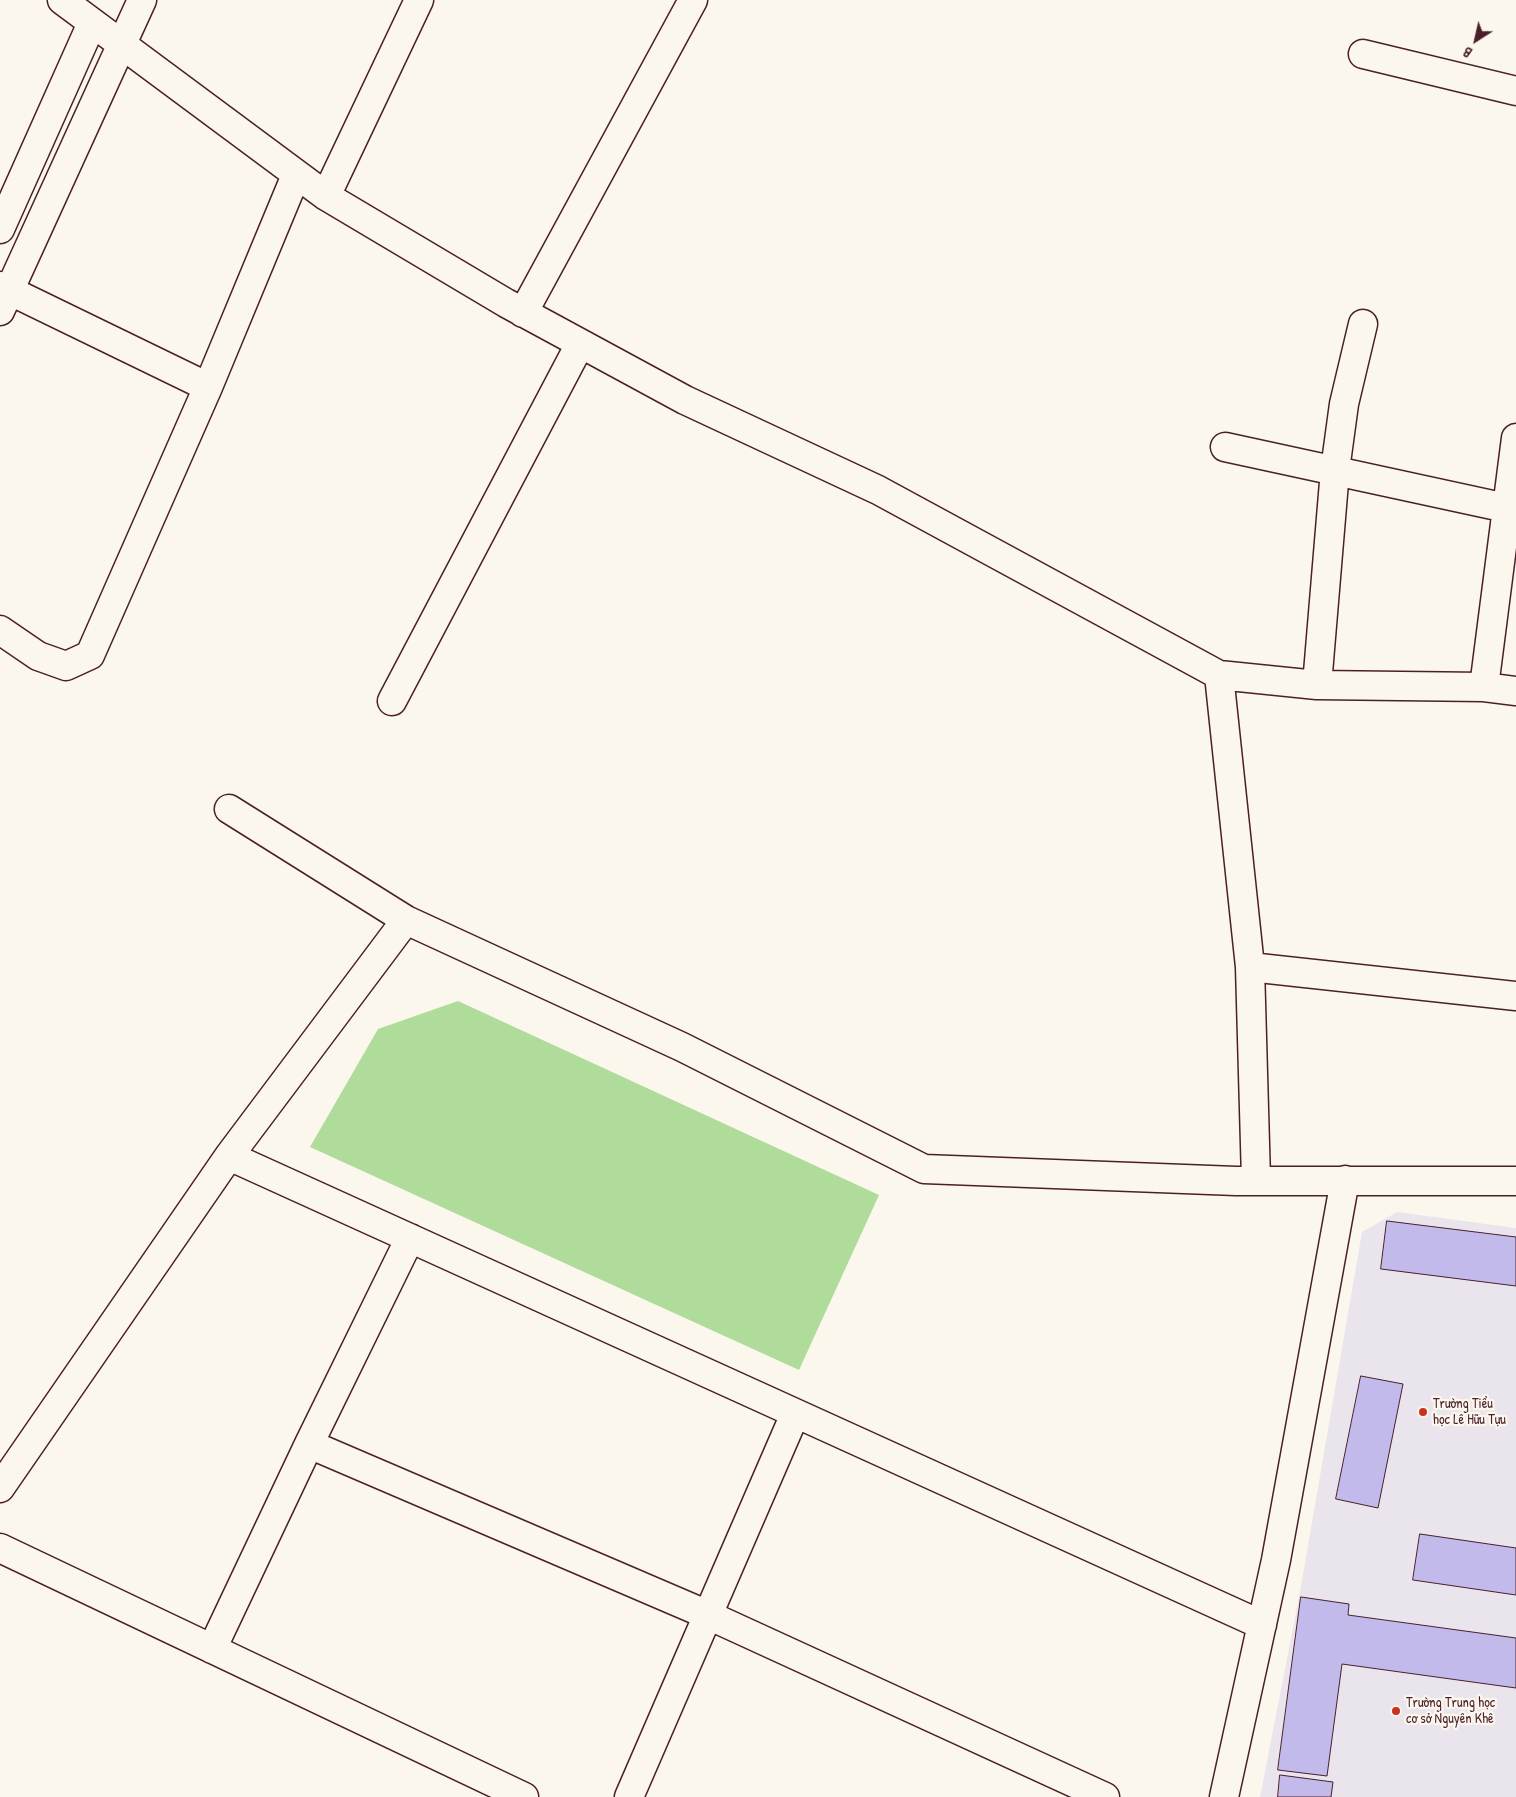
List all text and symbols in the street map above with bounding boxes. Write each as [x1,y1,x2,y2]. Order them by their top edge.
north arrow [1451,15,1501,65]
text: B [1459,43,1475,63]
place label: Trường Tiểu học Lê Hữu Tựu [1433,1396,1506,1428]
marker: Trường Tiểu học Lê Hữu Tựu [1417,1406,1429,1418]
place label: Trường Trung học cơ sở Nguyên Khê [1406,1695,1495,1728]
marker: Trường Trung học cơ sở Nguyên Khê [1390,1705,1402,1717]

